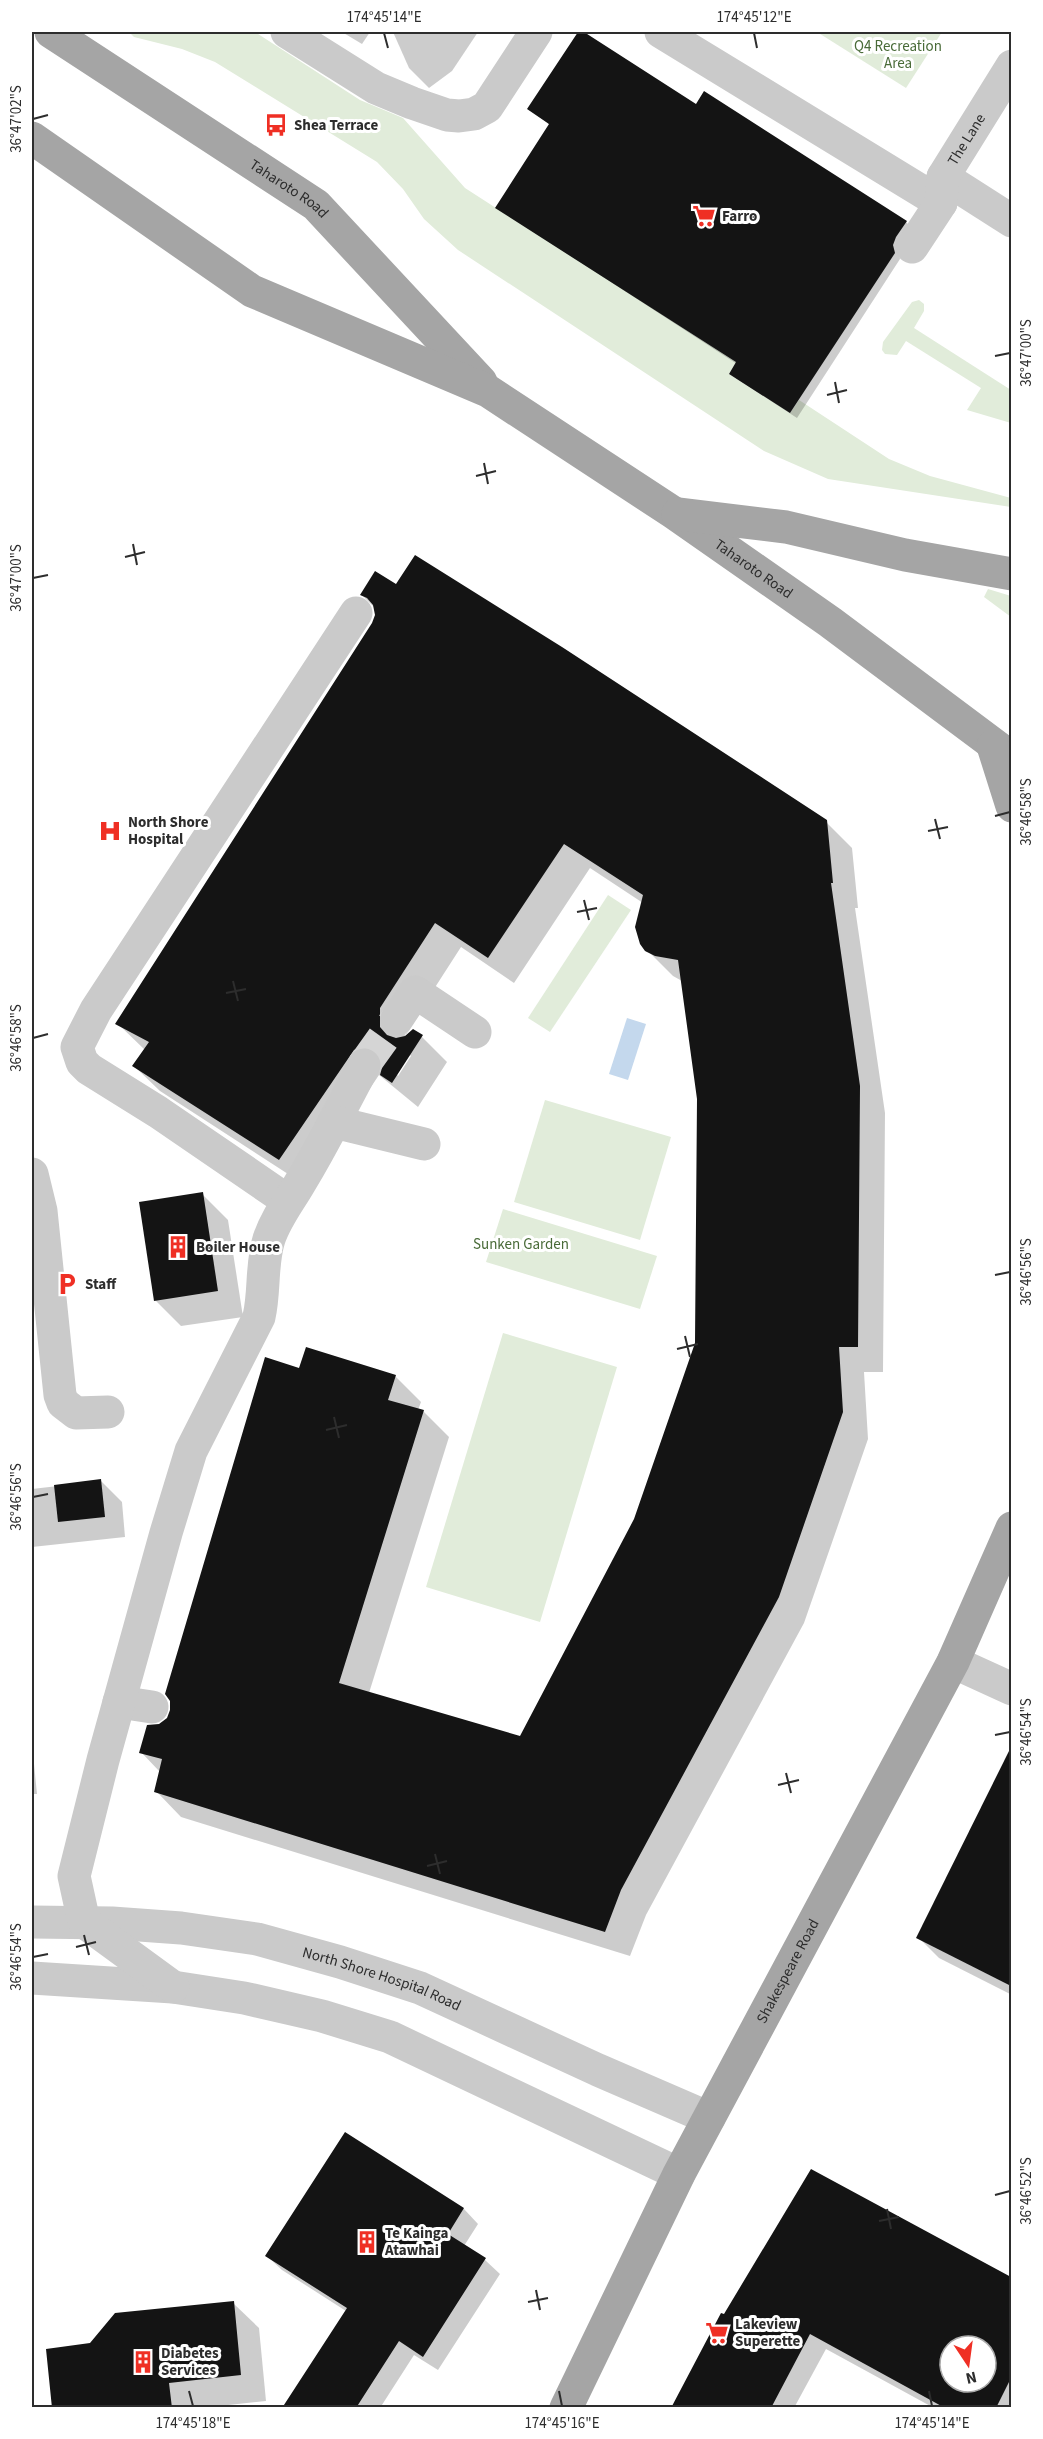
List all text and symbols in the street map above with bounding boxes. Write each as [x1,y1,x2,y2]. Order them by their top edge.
text: 174°45'14"E [346,7,422,28]
text: 174°45'12"E [716,7,792,28]
park label: Q4 Recreation Area [854,36,942,74]
text: 36°47'02"S [6,85,27,153]
street label: The Lane [942,110,990,169]
bus stop icon: Shea Terrace [263,112,289,138]
place label: Shea Terrace [294,115,378,136]
street label: Taharoto Road [246,154,333,223]
supermarket icon: Farro [691,203,717,229]
place label: Farro [722,206,757,227]
text: 36°47'00"S [1016,319,1037,387]
street label: Taharoto Road [710,534,797,604]
text: 36°47'00"S [6,544,27,612]
text: 36°46'58"S [1016,778,1037,846]
place label: North Shore Hospital [128,812,209,850]
hospital icon: North Shore Hospital [97,818,123,844]
text: 36°46'58"S [6,1004,27,1072]
building icon: Boiler House [165,1234,191,1260]
park label: Sunken Garden [473,1234,569,1255]
place label: Boiler House [196,1237,280,1258]
text: 36°46'56"S [1016,1238,1037,1306]
parking icon: Staff [54,1271,80,1297]
place label: Staff [85,1274,117,1295]
text: 36°46'56"S [6,1463,27,1531]
text: 36°46'54"S [1016,1698,1037,1766]
street label: Shakespeare Road [751,1915,824,2027]
text: 36°46'54"S [6,1923,27,1991]
street label: North Shore Hospital Road [300,1942,465,2016]
text: 36°46'52"S [1016,2157,1037,2225]
place label: Te Kainga Atawhai [384,2223,449,2261]
building icon: Te Kainga Atawhai [354,2229,380,2255]
place label: Lakeview Superette [735,2314,801,2352]
supermarket icon: Lakeview Superette [704,2320,730,2346]
north arrow [938,2334,998,2394]
place label: Diabetes Services [161,2343,219,2381]
building icon: Diabetes Services [130,2349,156,2375]
text: N [963,2366,979,2390]
text: 174°45'18"E [155,2413,231,2434]
text: 174°45'16"E [524,2413,600,2434]
text: 174°45'14"E [894,2413,970,2434]

